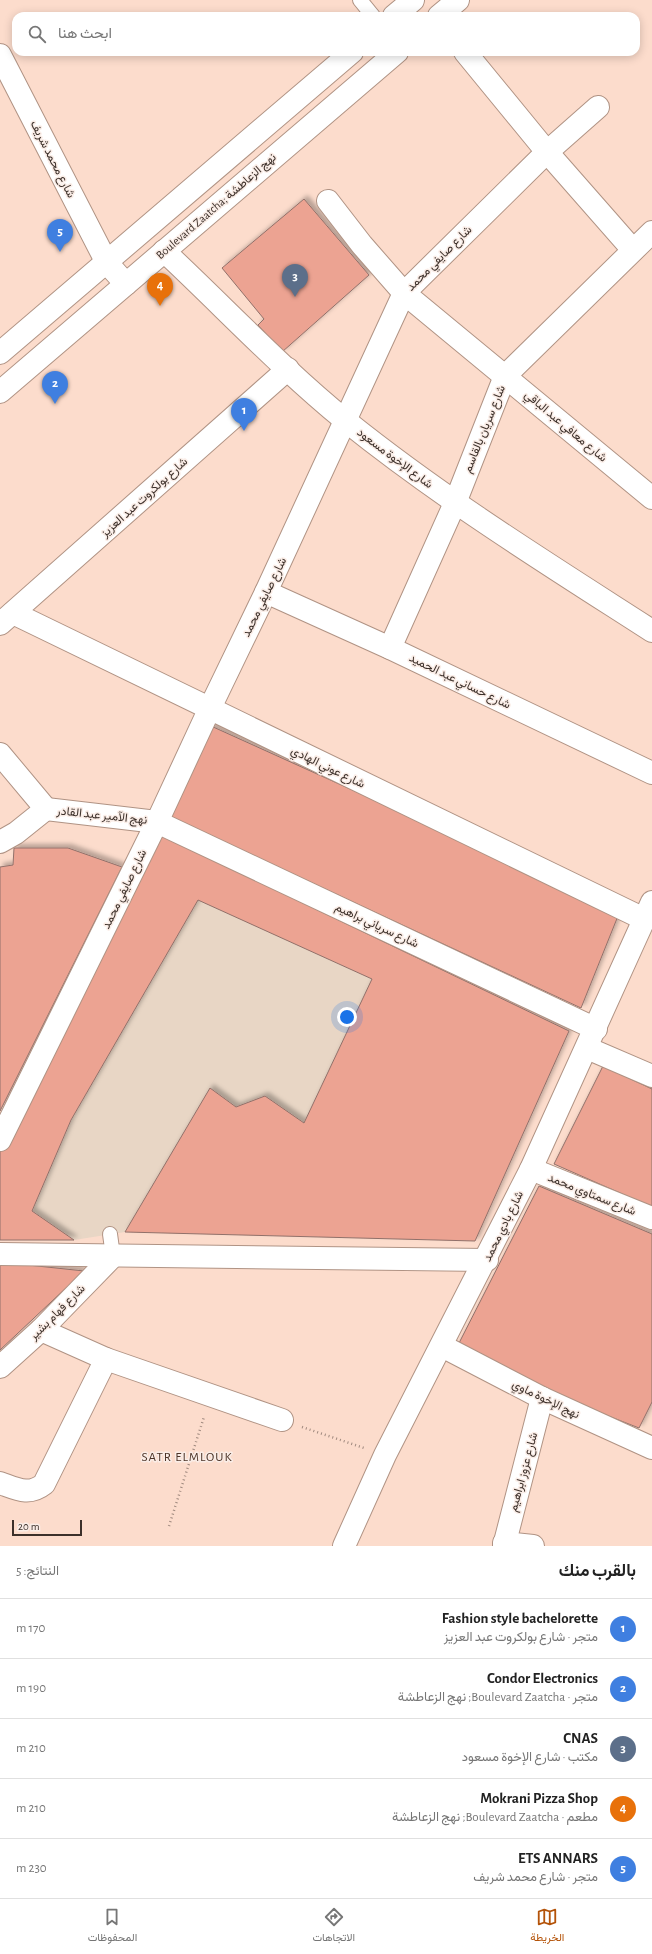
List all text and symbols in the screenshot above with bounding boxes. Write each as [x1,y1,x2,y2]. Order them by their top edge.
search box [12,12,640,56]
icon: search [26,23,48,45]
text: ابحث هنا [58,26,112,41]
street label: شارع محمد شريف [26,118,78,201]
street label: Boulevard Zaatcha; نهج الزعاطشة [154,151,280,263]
pin: 5 [47,219,73,252]
street label: شارع صايفي محمد [404,223,477,296]
pin: 3 [282,264,308,297]
pin: 4 [147,273,173,306]
pin: 2 [42,371,68,404]
street label: شارع سريان بالقاسم [461,383,510,476]
street label: شارع معافي عبد الباقي [520,388,609,467]
pin: 1 [231,398,257,431]
street label: شارع الإخوة مسعود [353,426,435,493]
street label: شارع بولكروت عبد العزيز [98,455,192,542]
street label: شارع صايفي محمد [240,555,292,640]
street label: شارع حساني عبد الحميد [406,651,513,714]
street label: شارع عوني الهادي [287,744,367,794]
street label: نهج الآمير عبد القادر [55,804,148,829]
street label: شارع صايفي محمد [100,847,152,932]
street label: شارع سرياني براهيم [332,900,421,953]
your location [337,1007,357,1027]
street label: شارع سمتاوي محمد [545,1171,638,1221]
street label: شارع بادي محمد [481,1189,529,1265]
street label: شارع فهام بشير [26,1282,89,1345]
street label: نهج الإخوة ماوي [509,1377,582,1424]
street label: شارع عزوز ابراهيم [507,1431,542,1514]
district label: SATR ELMLOUK [141,1451,233,1464]
scale bar [12,1518,82,1537]
text: 20 m [18,1521,39,1532]
text: بالقرب منك [559,1562,636,1579]
text: النتائج: 5 [16,1565,59,1578]
text: Fashion style bachelorette [442,1611,598,1626]
text: 170 m [16,1622,45,1635]
text: 1 [621,1622,625,1635]
text: متجر · شارع بولكروت عبد العزيز [444,1631,598,1644]
text: Condor Electronics [487,1671,598,1686]
text: 190 m [16,1682,46,1695]
text: 2 [620,1682,626,1695]
text: متجر · Boulevard Zaatcha; نهج الزعاطشة [398,1691,598,1704]
text: CNAS [563,1731,598,1746]
text: 210 m [16,1742,46,1755]
text: 3 [620,1742,626,1755]
text: مكتب · شارع الإخوة مسعود [462,1751,598,1764]
text: Mokrani Pizza Shop [480,1791,598,1806]
text: 210 m [16,1802,46,1815]
text: 4 [620,1802,626,1815]
text: مطعم · Boulevard Zaatcha; نهج الزعاطشة [392,1811,598,1824]
text: ETS ANNARS [518,1851,598,1866]
text: 230 m [16,1862,47,1875]
text: 5 [620,1862,626,1875]
text: متجر · شارع محمد شريف [473,1871,598,1884]
tab: المحفوظات [88,1906,137,1947]
tab: الاتجاهات [312,1906,355,1947]
tab: الخريطة [530,1906,564,1947]

